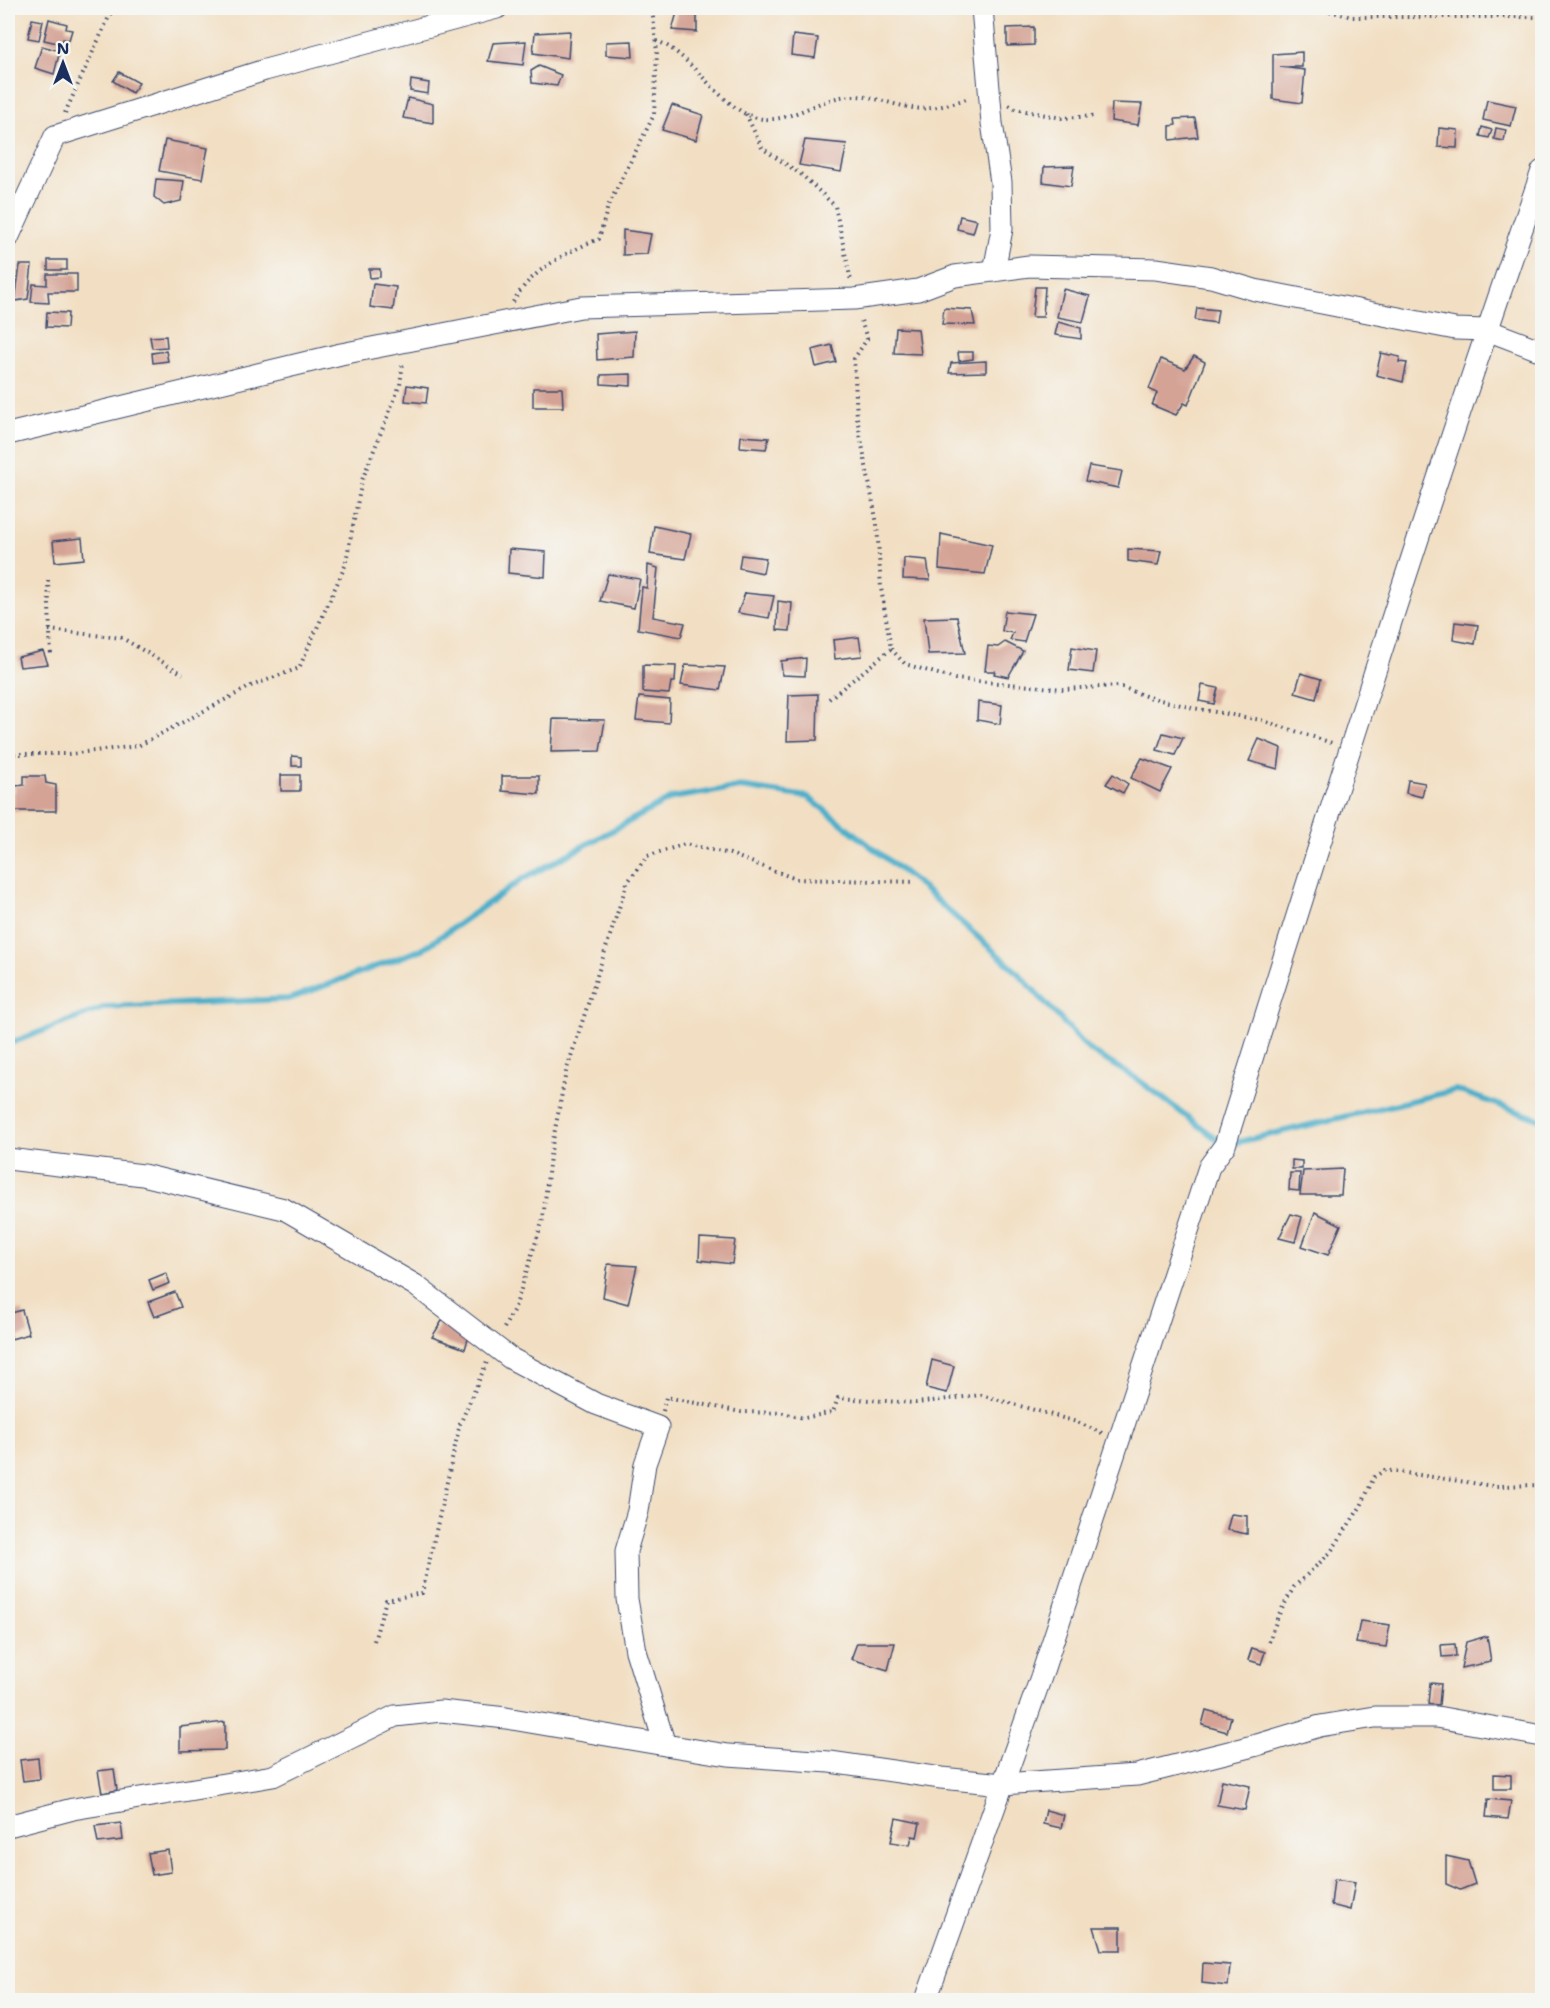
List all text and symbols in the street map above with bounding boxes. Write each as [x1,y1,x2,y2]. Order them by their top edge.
north arrow [33,33,93,93]
text: N [57,38,69,59]

